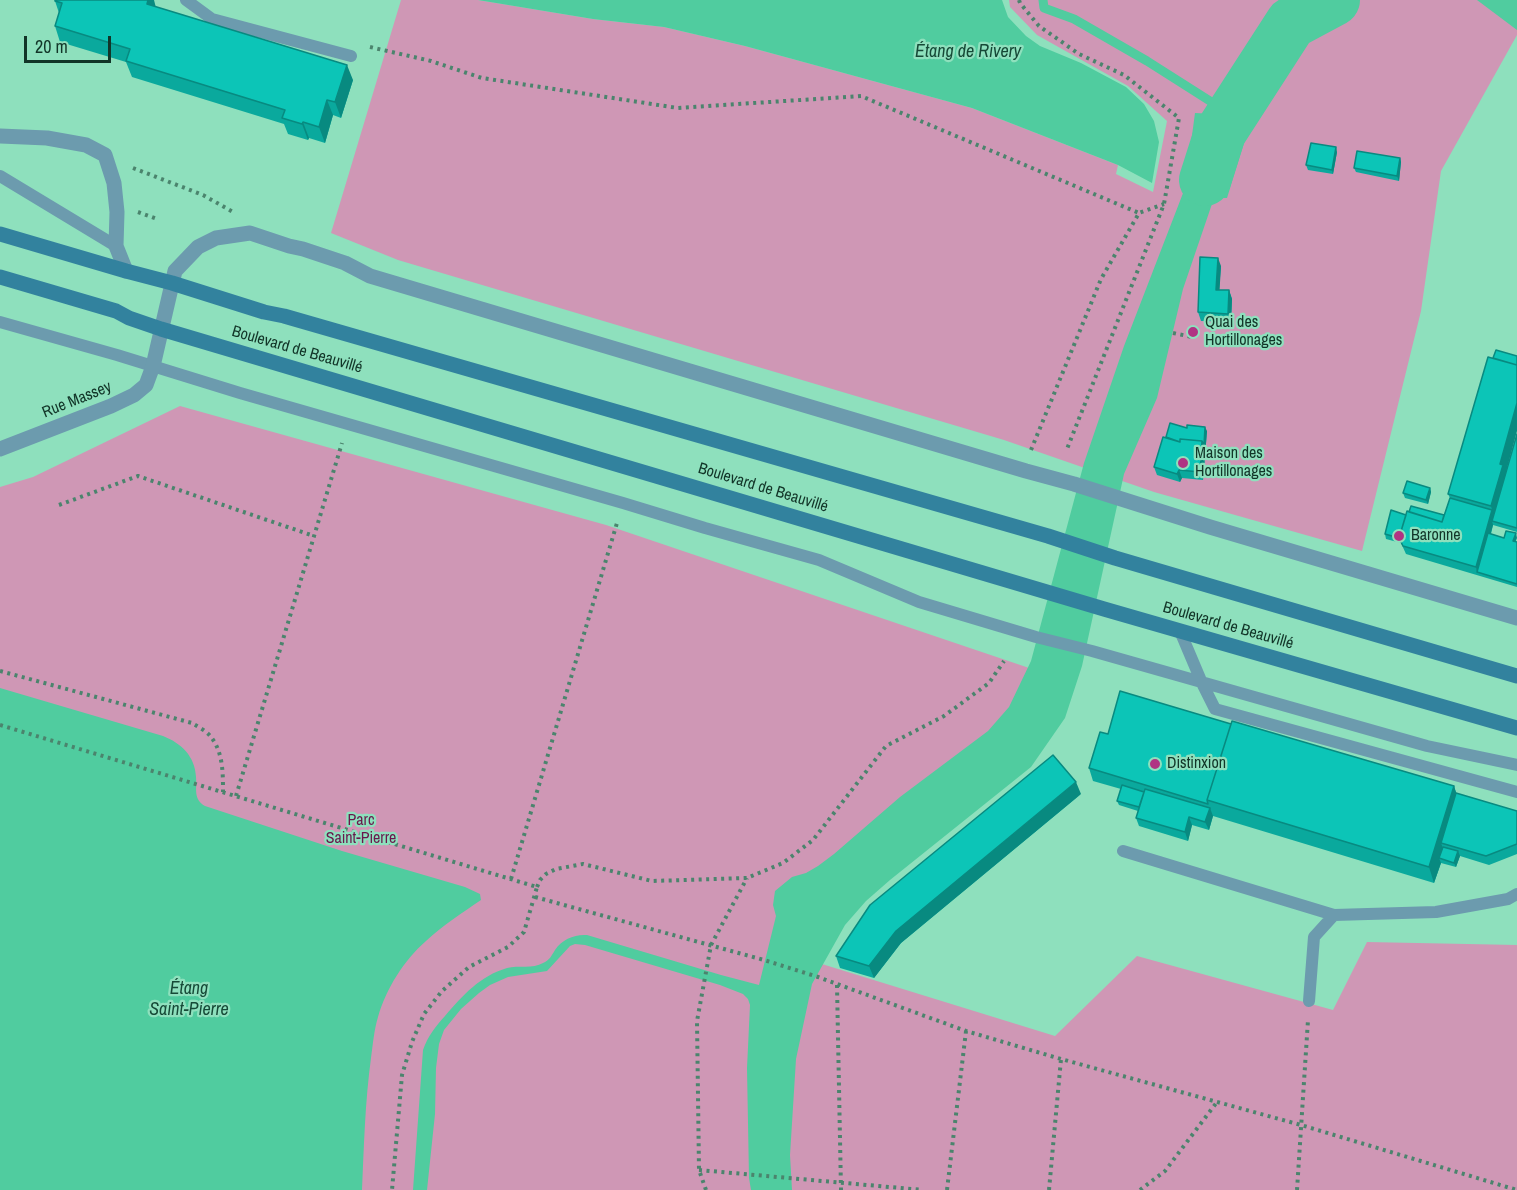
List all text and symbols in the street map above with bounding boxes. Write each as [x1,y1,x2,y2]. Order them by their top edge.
scale bar [27,24,114,62]
text: 20 m [35,34,68,59]
water label: Étang de Rivery [915,41,1021,63]
place label: Quai des Hortillonages [1205,313,1282,351]
street label: Boulevard de Beauvillé [230,322,364,378]
marker: Quai des Hortillonages [1186,325,1200,339]
street label: Rue Massey [40,377,114,423]
place label: Maison des Hortillonages [1195,444,1272,482]
marker: Maison des Hortillonages [1176,456,1190,470]
street label: Boulevard de Beauvillé [696,459,830,517]
place label: Baronne [1411,526,1461,546]
marker: Baronne [1392,529,1406,543]
street label: Boulevard de Beauvillé [1161,598,1295,654]
place label: Distinxion [1167,754,1226,774]
marker: Distinxion [1148,757,1162,771]
park label: Parc Saint-Pierre [326,811,396,849]
water label: Étang Saint-Pierre [149,978,229,1020]

